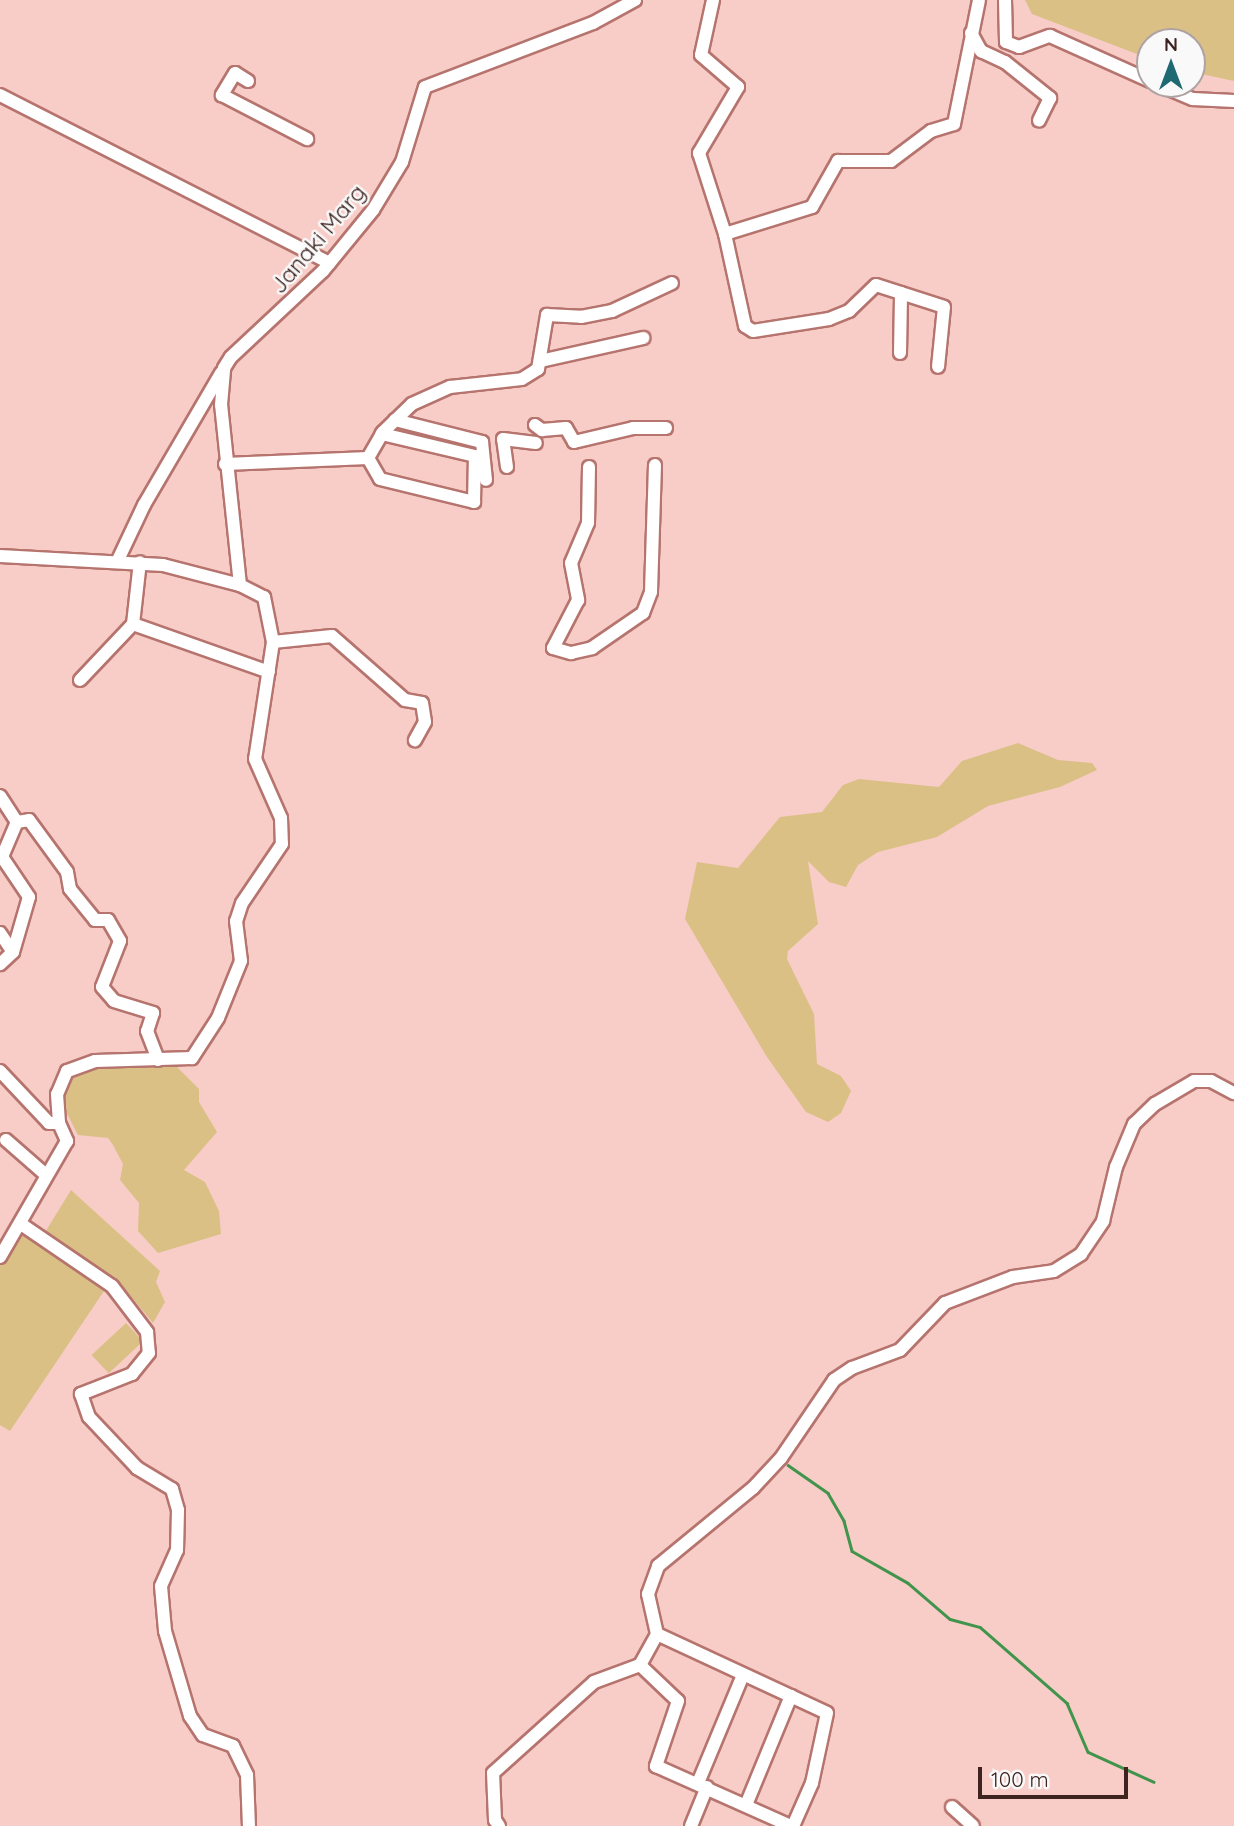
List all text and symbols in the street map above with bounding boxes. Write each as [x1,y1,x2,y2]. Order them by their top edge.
north arrow [1136,28,1206,98]
text: N [1164,32,1178,56]
street label: Janaki Marg [264,179,372,299]
scale bar [982,1752,1132,1796]
text: 100 m [991,1766,1049,1792]

